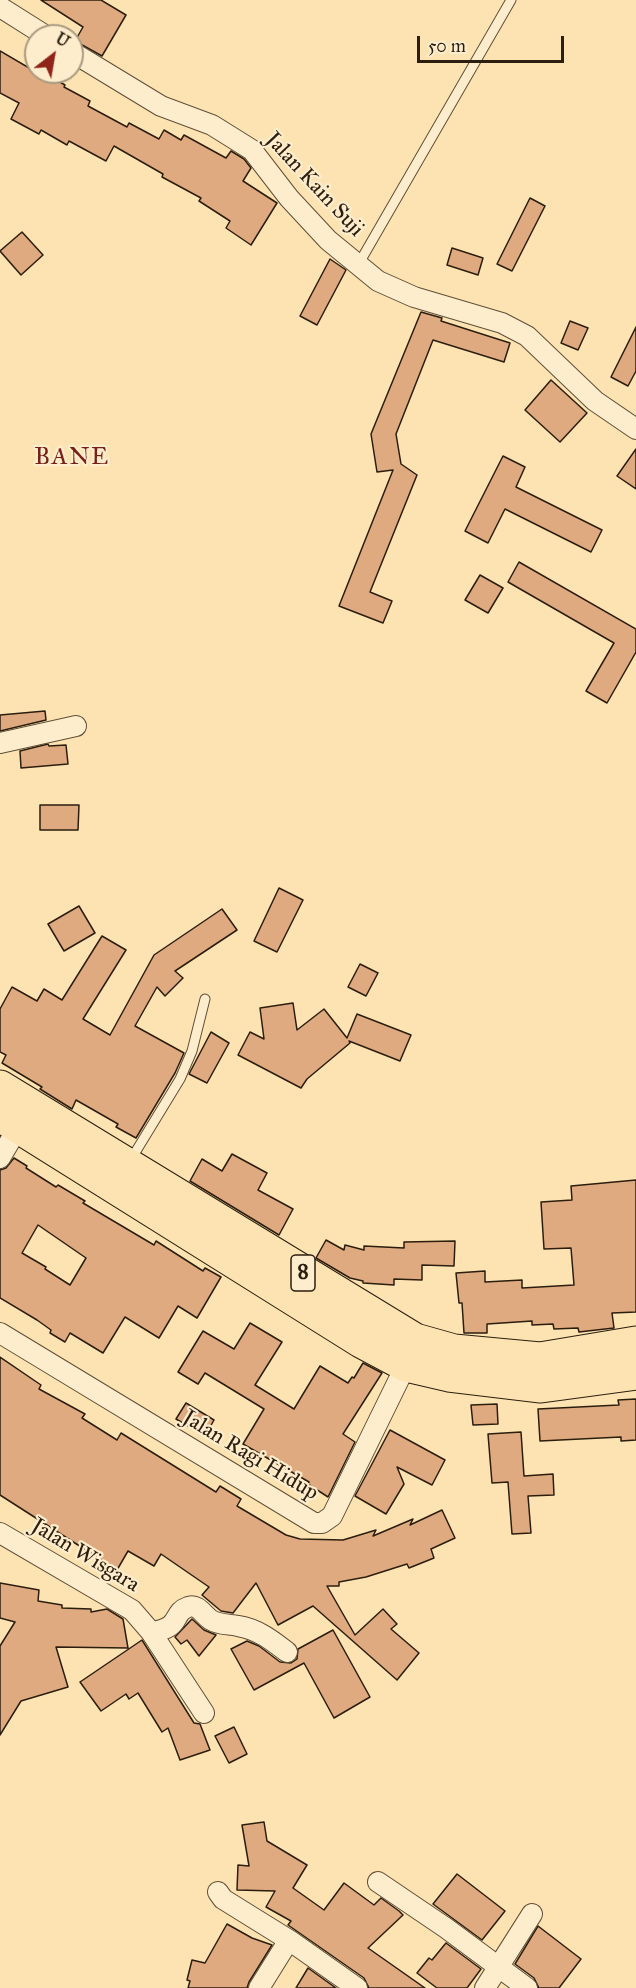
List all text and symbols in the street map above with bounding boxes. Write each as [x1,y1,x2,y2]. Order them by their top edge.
north arrow [24,24,84,84]
scale bar [420,24,567,62]
text: U [52,28,73,51]
text: 50 m [428,35,466,57]
street label: Jalan Kain Suji [259,127,369,243]
district label: BANE [34,444,110,472]
road number: 8 [291,1255,315,1291]
street label: Jalan Ragi Hidup [177,1405,323,1507]
street label: Jalan Wisgara [26,1513,144,1599]

